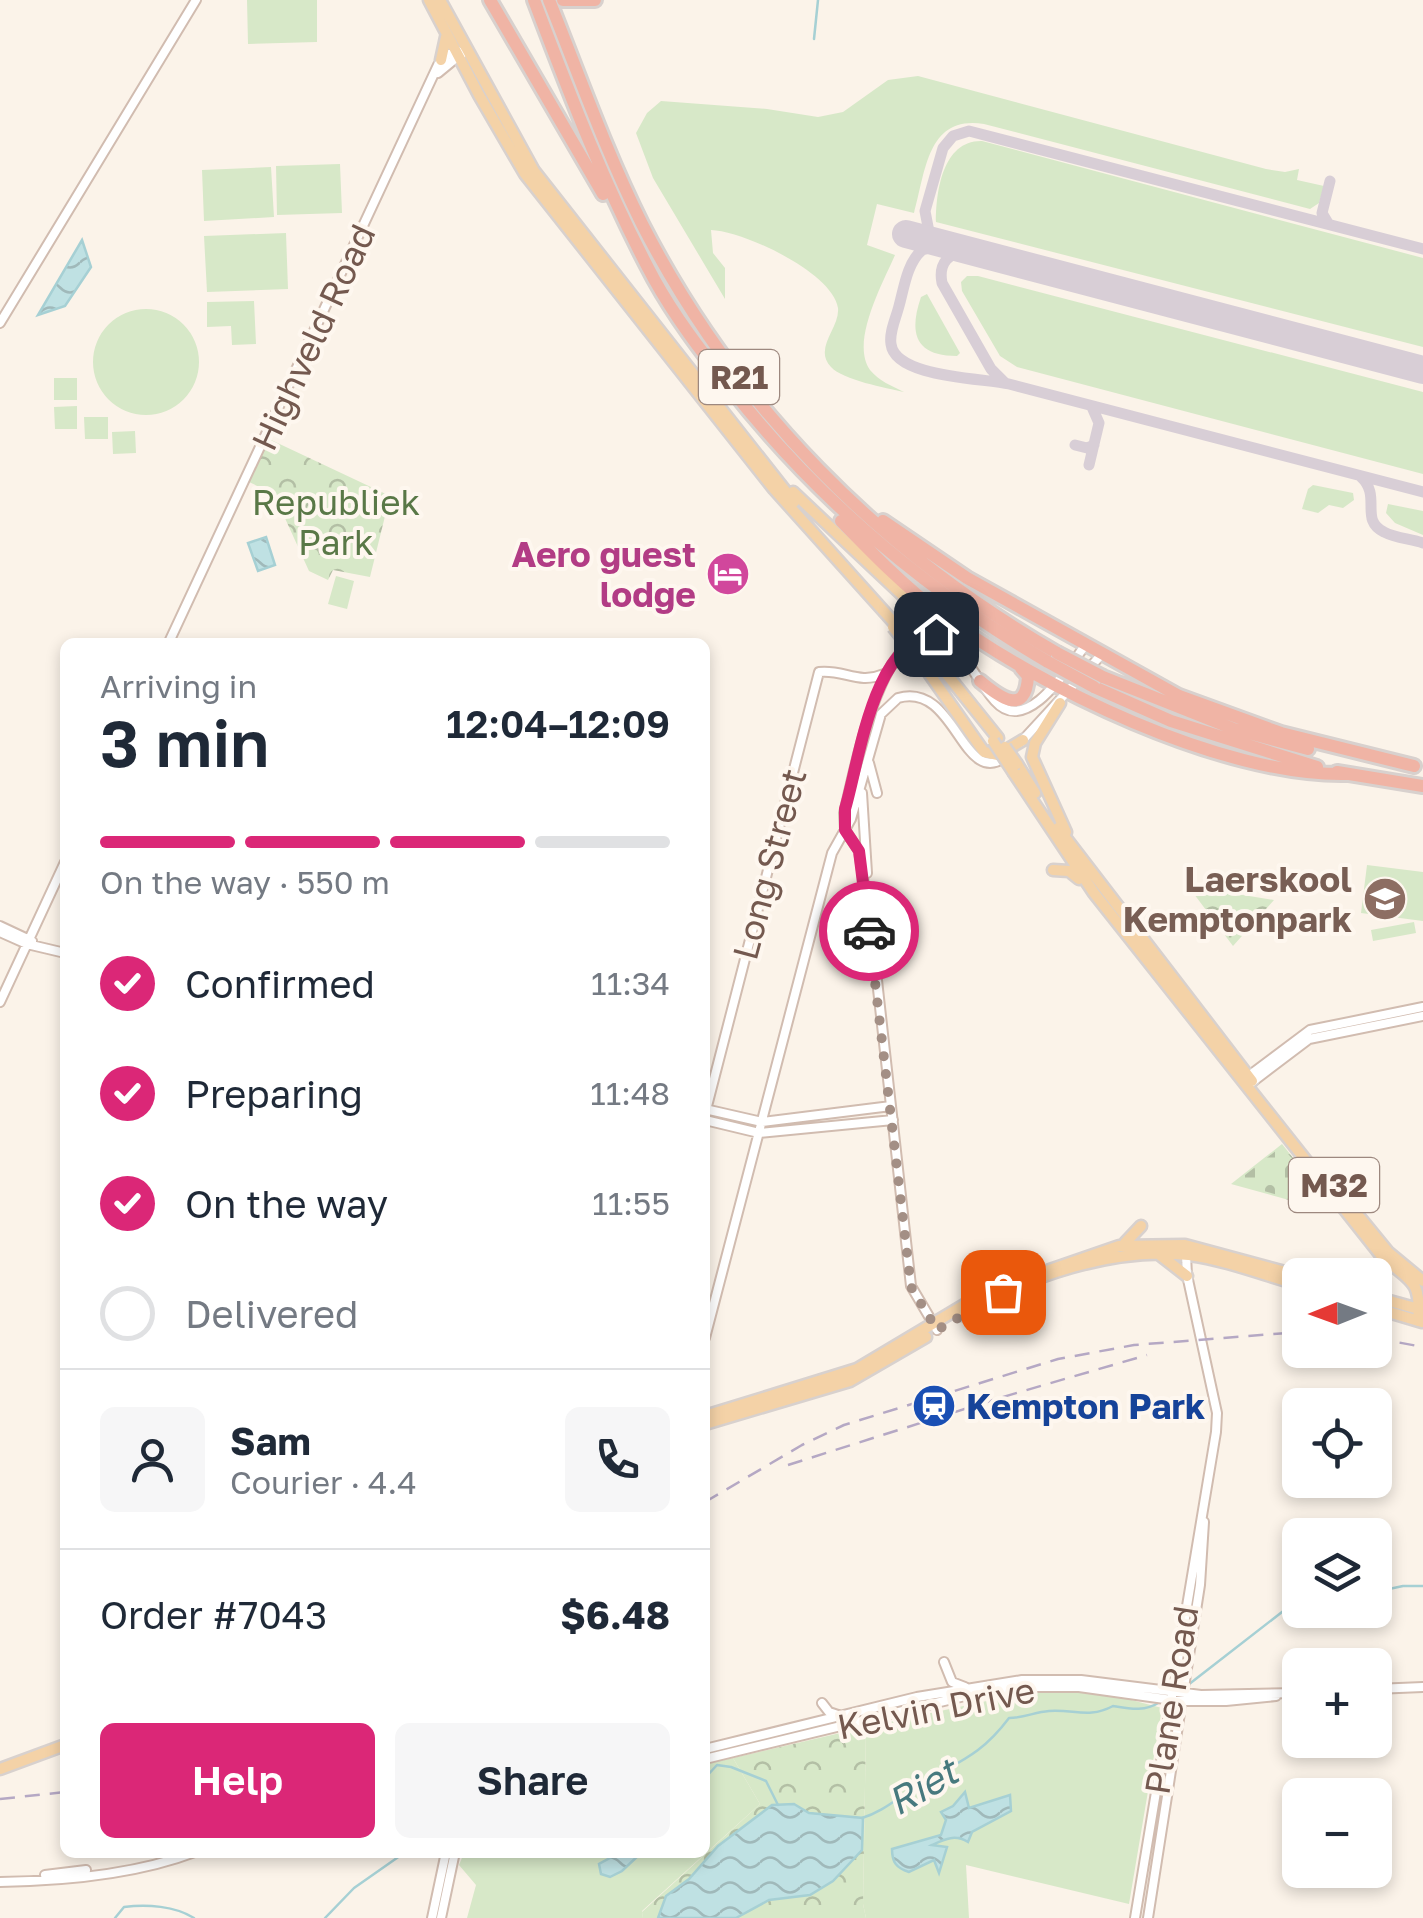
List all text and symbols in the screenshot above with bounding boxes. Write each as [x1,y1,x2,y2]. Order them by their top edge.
street label: Highveld Road [242,217,384,457]
road number: R21 [699,350,779,404]
park label: Republiek Park [252,481,420,563]
place label: Aero guest lodge [512,533,696,615]
hotel icon: Aero guest lodge [705,551,751,597]
pin [894,592,979,677]
icon: home [909,607,964,662]
text: Arriving in [100,667,257,705]
text: 12:04–12:09 [446,701,670,746]
text: 3 min [100,703,269,781]
street label: Long Street [723,764,815,964]
place label: Laerskool Kemptonpark [1123,858,1352,940]
text: On the way · 550 m [100,863,390,901]
school or university icon: Laerskool Kemptonpark [1362,876,1408,922]
courier [819,881,919,981]
icon: car [842,904,897,959]
icon: check [100,956,155,1011]
text: Confirmed [185,961,375,1006]
text: 11:34 [591,964,670,1002]
icon: check [100,1066,155,1121]
text: Preparing [185,1071,363,1116]
text: 11:48 [590,1074,670,1112]
road number: M32 [1289,1158,1379,1212]
icon: check [100,1176,155,1231]
text: On the way [185,1181,388,1226]
text: 11:55 [592,1184,670,1222]
pin [961,1250,1046,1335]
north arrow [1282,1258,1392,1368]
map controls [1282,1258,1392,1888]
icon: bag [976,1265,1031,1320]
text: Delivered [185,1291,358,1336]
station icon: Kempton Park [911,1383,957,1429]
place label: Kempton Park [966,1385,1205,1427]
button: locate [1282,1388,1392,1498]
button: person [100,1407,205,1512]
button: phone [565,1407,670,1512]
text: Sam [230,1418,311,1463]
text: Courier · 4.4 [230,1463,417,1501]
button: layers [1282,1518,1392,1628]
text: Order #7043 [100,1592,327,1637]
text: $6.48 [560,1592,670,1637]
street label: Plane Road [1135,1603,1207,1797]
button: + [1282,1648,1392,1758]
street label: Kelvin Drive [834,1668,1038,1748]
button: Help [100,1723,375,1838]
button: Share [395,1723,670,1838]
water label: Riet [879,1746,968,1824]
button: − [1282,1778,1392,1888]

